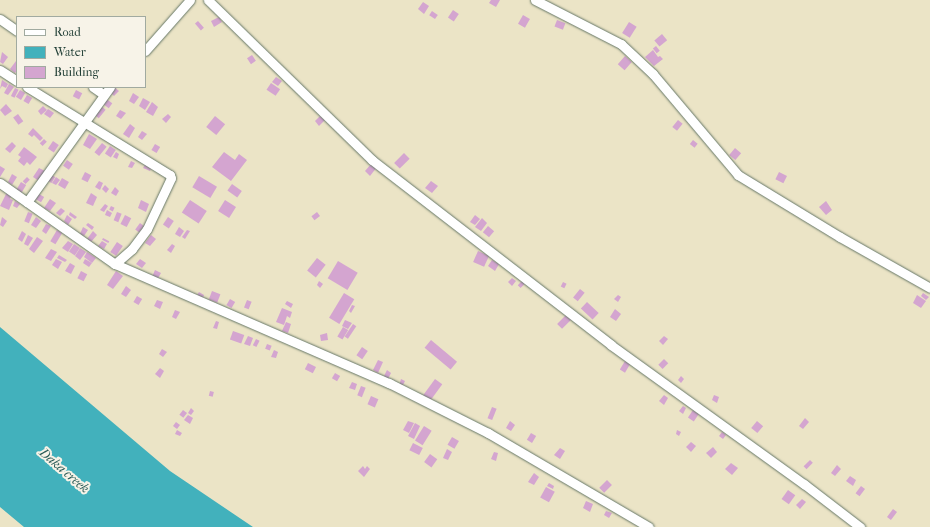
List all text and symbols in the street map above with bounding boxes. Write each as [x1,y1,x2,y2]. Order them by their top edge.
legend [16,16,146,88]
text: Road [54,25,81,39]
text: Water [54,45,86,59]
text: Building [54,65,99,79]
water label: Daka creek [36,445,92,497]

